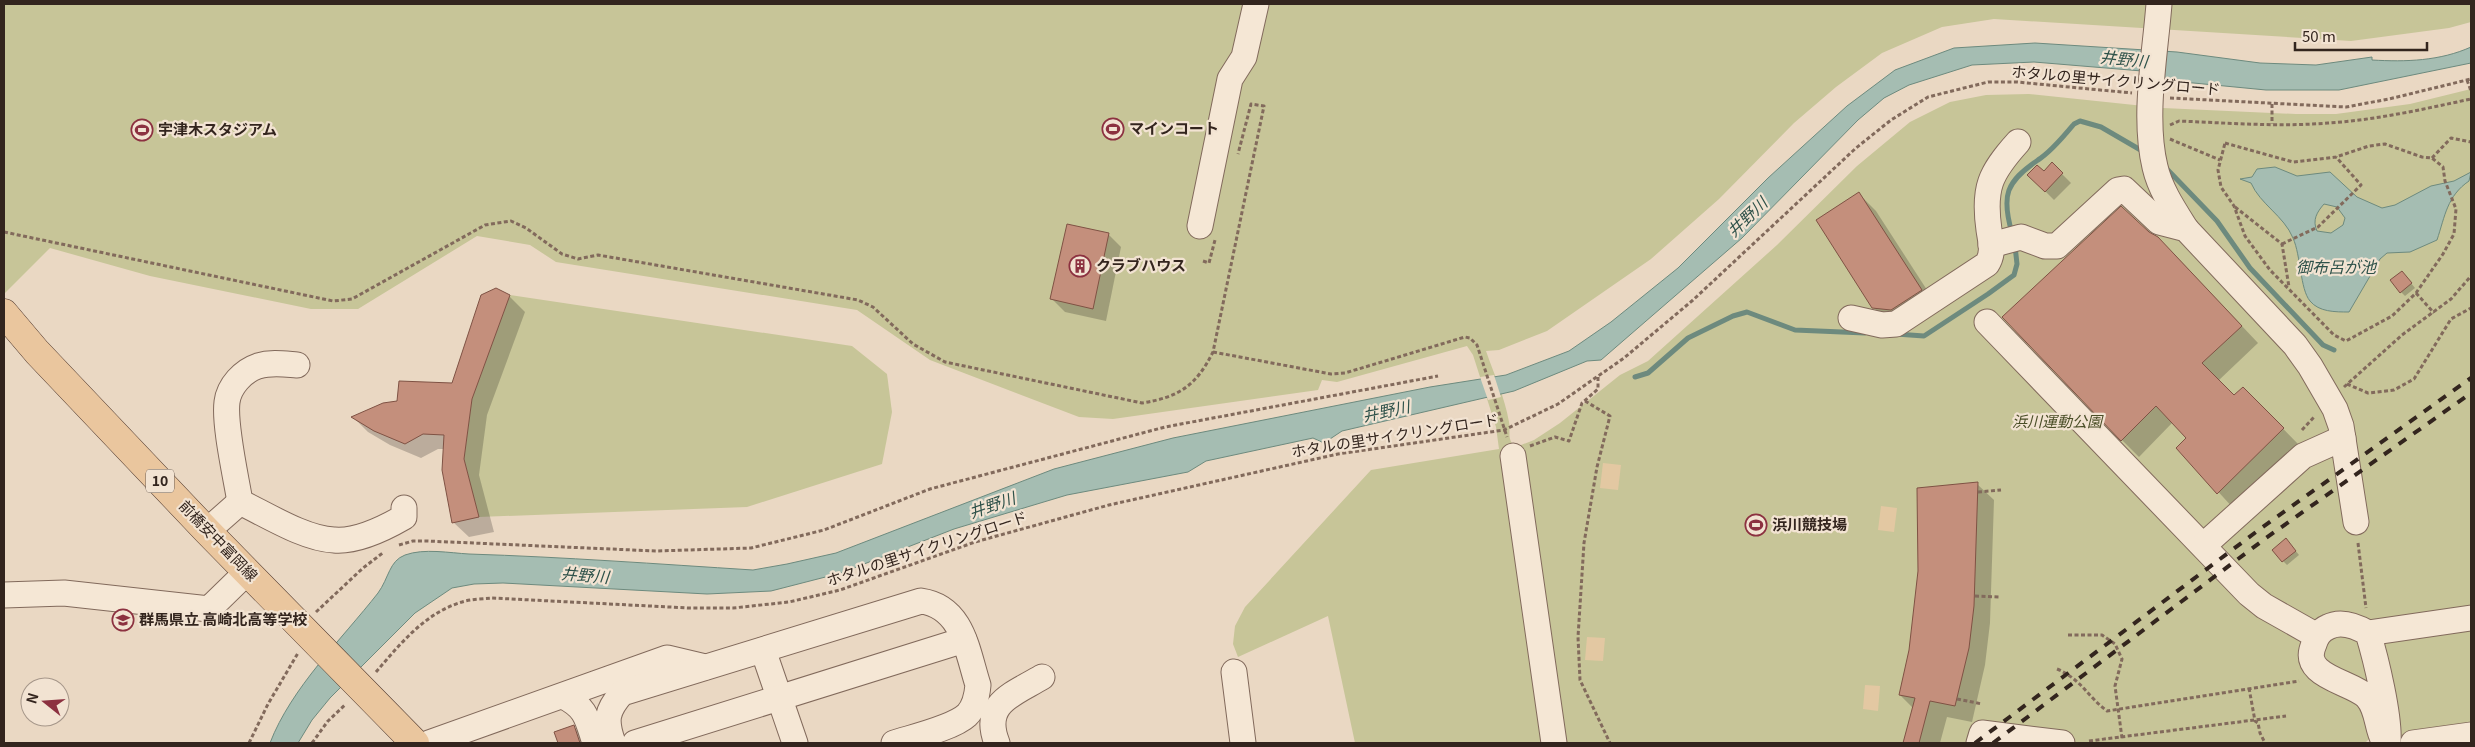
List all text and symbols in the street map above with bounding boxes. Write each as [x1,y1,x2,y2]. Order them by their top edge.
scale bar [2295,20,2428,52]
text: 50 m [2302,25,2336,46]
water label: 井野川 [2099,44,2151,73]
street label: ホタルの里サイクリングロード [2011,60,2221,99]
sports icon: マインコート [1101,117,1125,141]
place label: マインコート [1129,117,1219,138]
sports icon: 宇津木スタジアム [130,118,154,142]
place label: 宇津木スタジアム [158,118,277,139]
water label: 井野川 [1721,190,1773,242]
building icon: クラブハウス [1068,254,1092,278]
place label: クラブハウス [1096,254,1186,275]
water label: 御布呂が池 [2296,254,2378,278]
water label: 井野川 [1360,393,1414,427]
street label: ホタルの里サイクリングロード [1290,408,1500,461]
park label: 浜川運動公園 [2012,410,2104,431]
road number: 10 [146,470,174,492]
water label: 井野川 [965,484,1020,523]
street label: 前橋安中富岡線 [175,495,263,585]
street label: ホタルの里サイクリングロード [824,505,1030,590]
sports icon: 浜川競技場 [1744,513,1768,537]
place label: 浜川競技場 [1772,513,1847,534]
water label: 井野川 [560,560,612,588]
school or university icon: 群馬県立 高崎北高等学校 [111,608,135,632]
place label: 群馬県立 高崎北高等学校 [139,608,307,629]
north arrow [20,677,70,727]
text: N [21,690,43,706]

